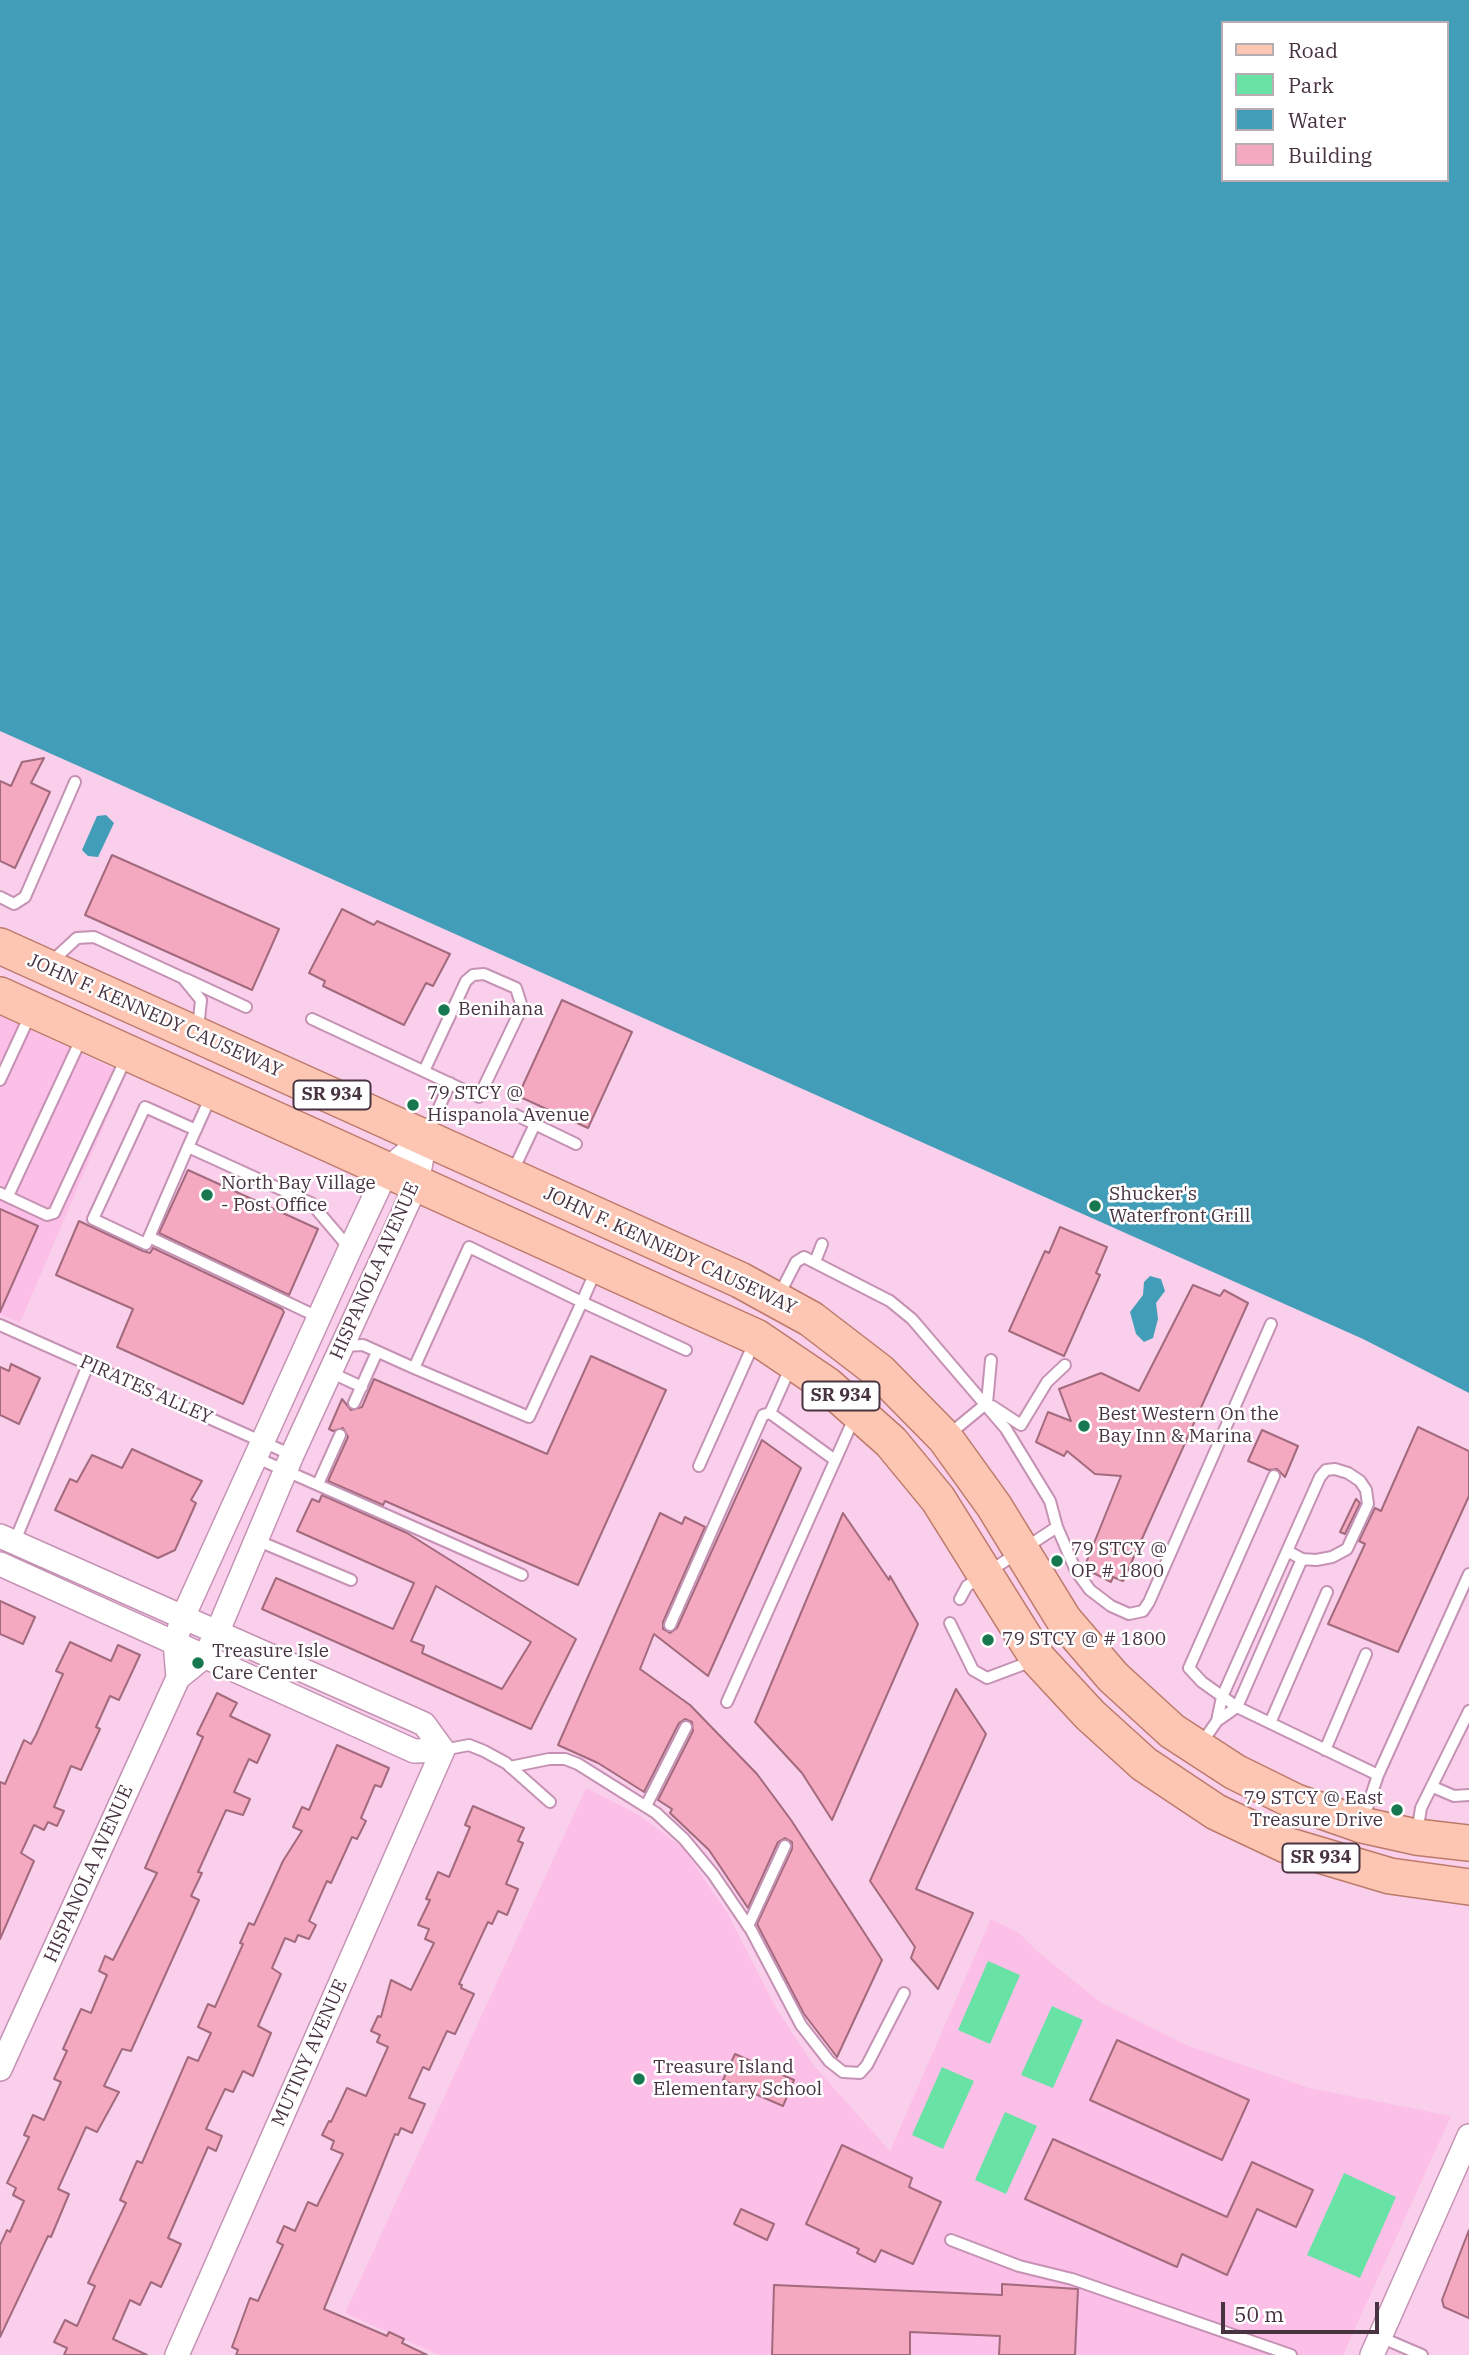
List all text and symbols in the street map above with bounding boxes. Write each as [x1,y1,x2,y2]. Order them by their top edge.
legend [1220,21,1448,182]
text: Road [1288,36,1338,64]
text: Park [1288,71,1334,99]
text: Water [1288,106,1346,134]
text: Building [1288,141,1372,169]
street label: JOHN F. KENNEDY CAUSEWAY [24,949,286,1083]
place label: Benihana [458,999,544,1021]
marker: Benihana [436,1002,452,1018]
road number: SR 934 [294,1080,370,1110]
place label: 79 STCY @ Hispanola Avenue [427,1083,590,1127]
marker: 79 STCY @ Hispanola Avenue [405,1097,421,1113]
place label: North Bay Village - Post Office [221,1173,376,1217]
street label: HISPANOLA AVENUE [326,1179,424,1363]
street label: JOHN F. KENNEDY CAUSEWAY [540,1182,800,1320]
place label: Shucker's Waterfront Grill [1109,1184,1250,1228]
marker: North Bay Village - Post Office [199,1187,215,1203]
marker: Shucker's Waterfront Grill [1087,1198,1103,1214]
street label: PIRATES ALLEY [76,1351,216,1429]
road number: SR 934 [802,1381,880,1410]
place label: Best Western On the Bay Inn & Marina [1098,1404,1279,1448]
marker: Best Western On the Bay Inn & Marina [1076,1418,1092,1434]
place label: 79 STCY @ OP # 1800 [1071,1539,1168,1583]
marker: 79 STCY @ OP # 1800 [1049,1553,1065,1569]
place label: 79 STCY @ # 1800 [1002,1629,1166,1651]
marker: 79 STCY @ # 1800 [980,1632,996,1648]
place label: Treasure Isle Care Center [212,1641,329,1685]
marker: Treasure Isle Care Center [190,1655,206,1671]
street label: HISPANOLA AVENUE [40,1782,138,1966]
place label: 79 STCY @ East Treasure Drive [1244,1788,1383,1832]
marker: 79 STCY @ East Treasure Drive [1389,1802,1405,1818]
road number: SR 934 [1282,1844,1360,1872]
street label: MUTINY AVENUE [267,1976,353,2130]
place label: Treasure Island Elementary School [653,2057,822,2101]
marker: Treasure Island Elementary School [631,2071,647,2087]
scale bar [1224,2288,1382,2332]
text: 50 m [1234,2300,1284,2328]

